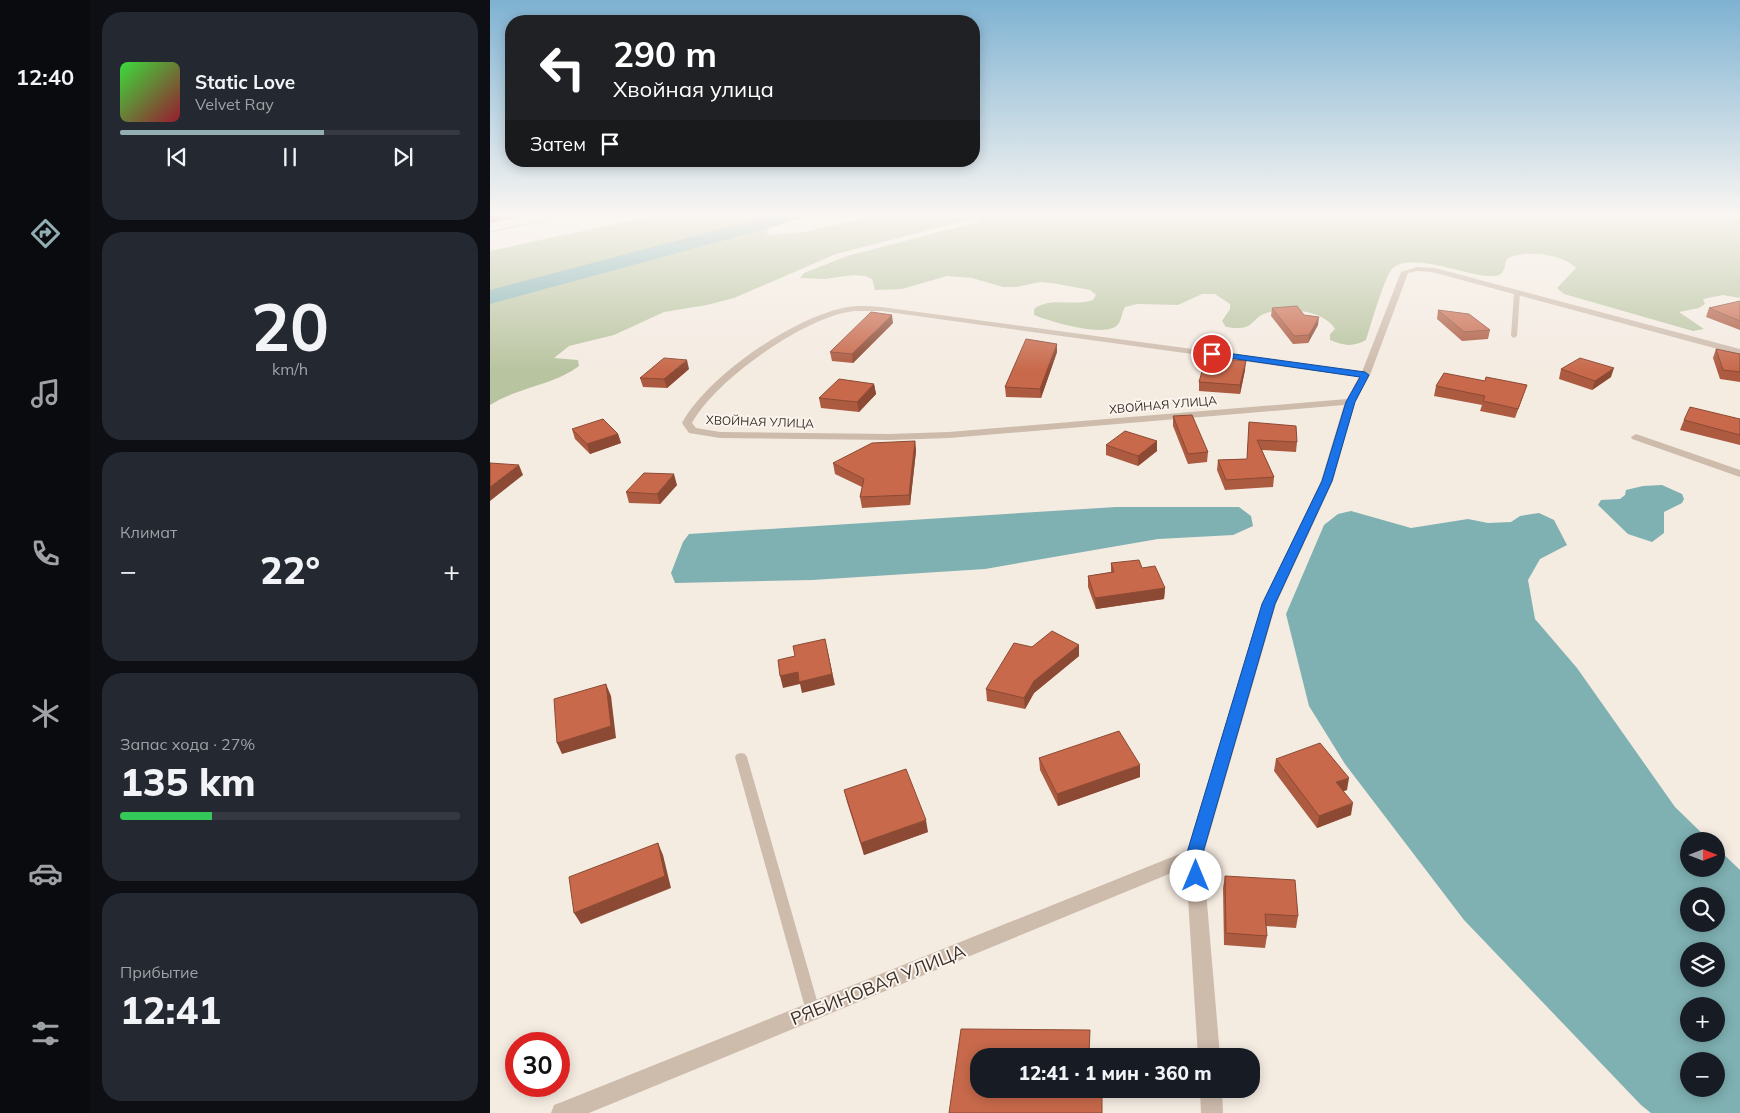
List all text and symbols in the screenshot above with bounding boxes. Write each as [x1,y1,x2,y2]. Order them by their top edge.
text: 290 m [613,32,717,76]
icon: left [530,35,595,100]
text: 12:40 [16,63,74,91]
text: Static Love [195,70,295,94]
text: Хвойная улица [613,75,774,103]
text: Velvet Ray [195,94,274,114]
icon: arrive [596,130,624,158]
text: Затем [530,132,586,156]
icon: previous [163,143,191,171]
icon: pause [276,143,304,171]
icon: next [389,143,417,171]
icon: directions [28,216,63,251]
text: 20 [251,286,329,367]
pin [1191,333,1233,375]
icon: arrive [1198,340,1226,368]
text: km/h [272,359,308,379]
icon: music [28,376,63,411]
street label: ХВОЙНАЯ УЛИЦА [1108,392,1218,417]
street label: ХВОЙНАЯ УЛИЦА [706,412,814,431]
text: Климат [120,522,177,542]
icon: phone [28,536,63,571]
text: 22° [260,546,320,594]
text: − [120,553,137,588]
text: + [443,553,460,588]
icon: climate [28,696,63,731]
text: Запас хода · 27% [120,734,255,754]
text: 135 km [120,758,256,806]
north arrow [1680,832,1725,878]
map controls [1680,832,1725,1097]
position arrow [1169,849,1221,901]
icon: car [28,856,63,891]
button: search [1680,887,1725,932]
street label: РЯБИНОВАЯ УЛИЦА [787,939,969,1030]
button: layers [1680,942,1725,987]
text: Прибытие [120,962,198,982]
text: 12:41 [120,986,221,1034]
button: + [1680,997,1725,1042]
icon: filters [28,1016,63,1051]
speed limit sign: 30 [505,1032,570,1097]
button: − [1680,1052,1725,1097]
text: 12:41 · 1 мин · 360 m [1018,1061,1212,1085]

